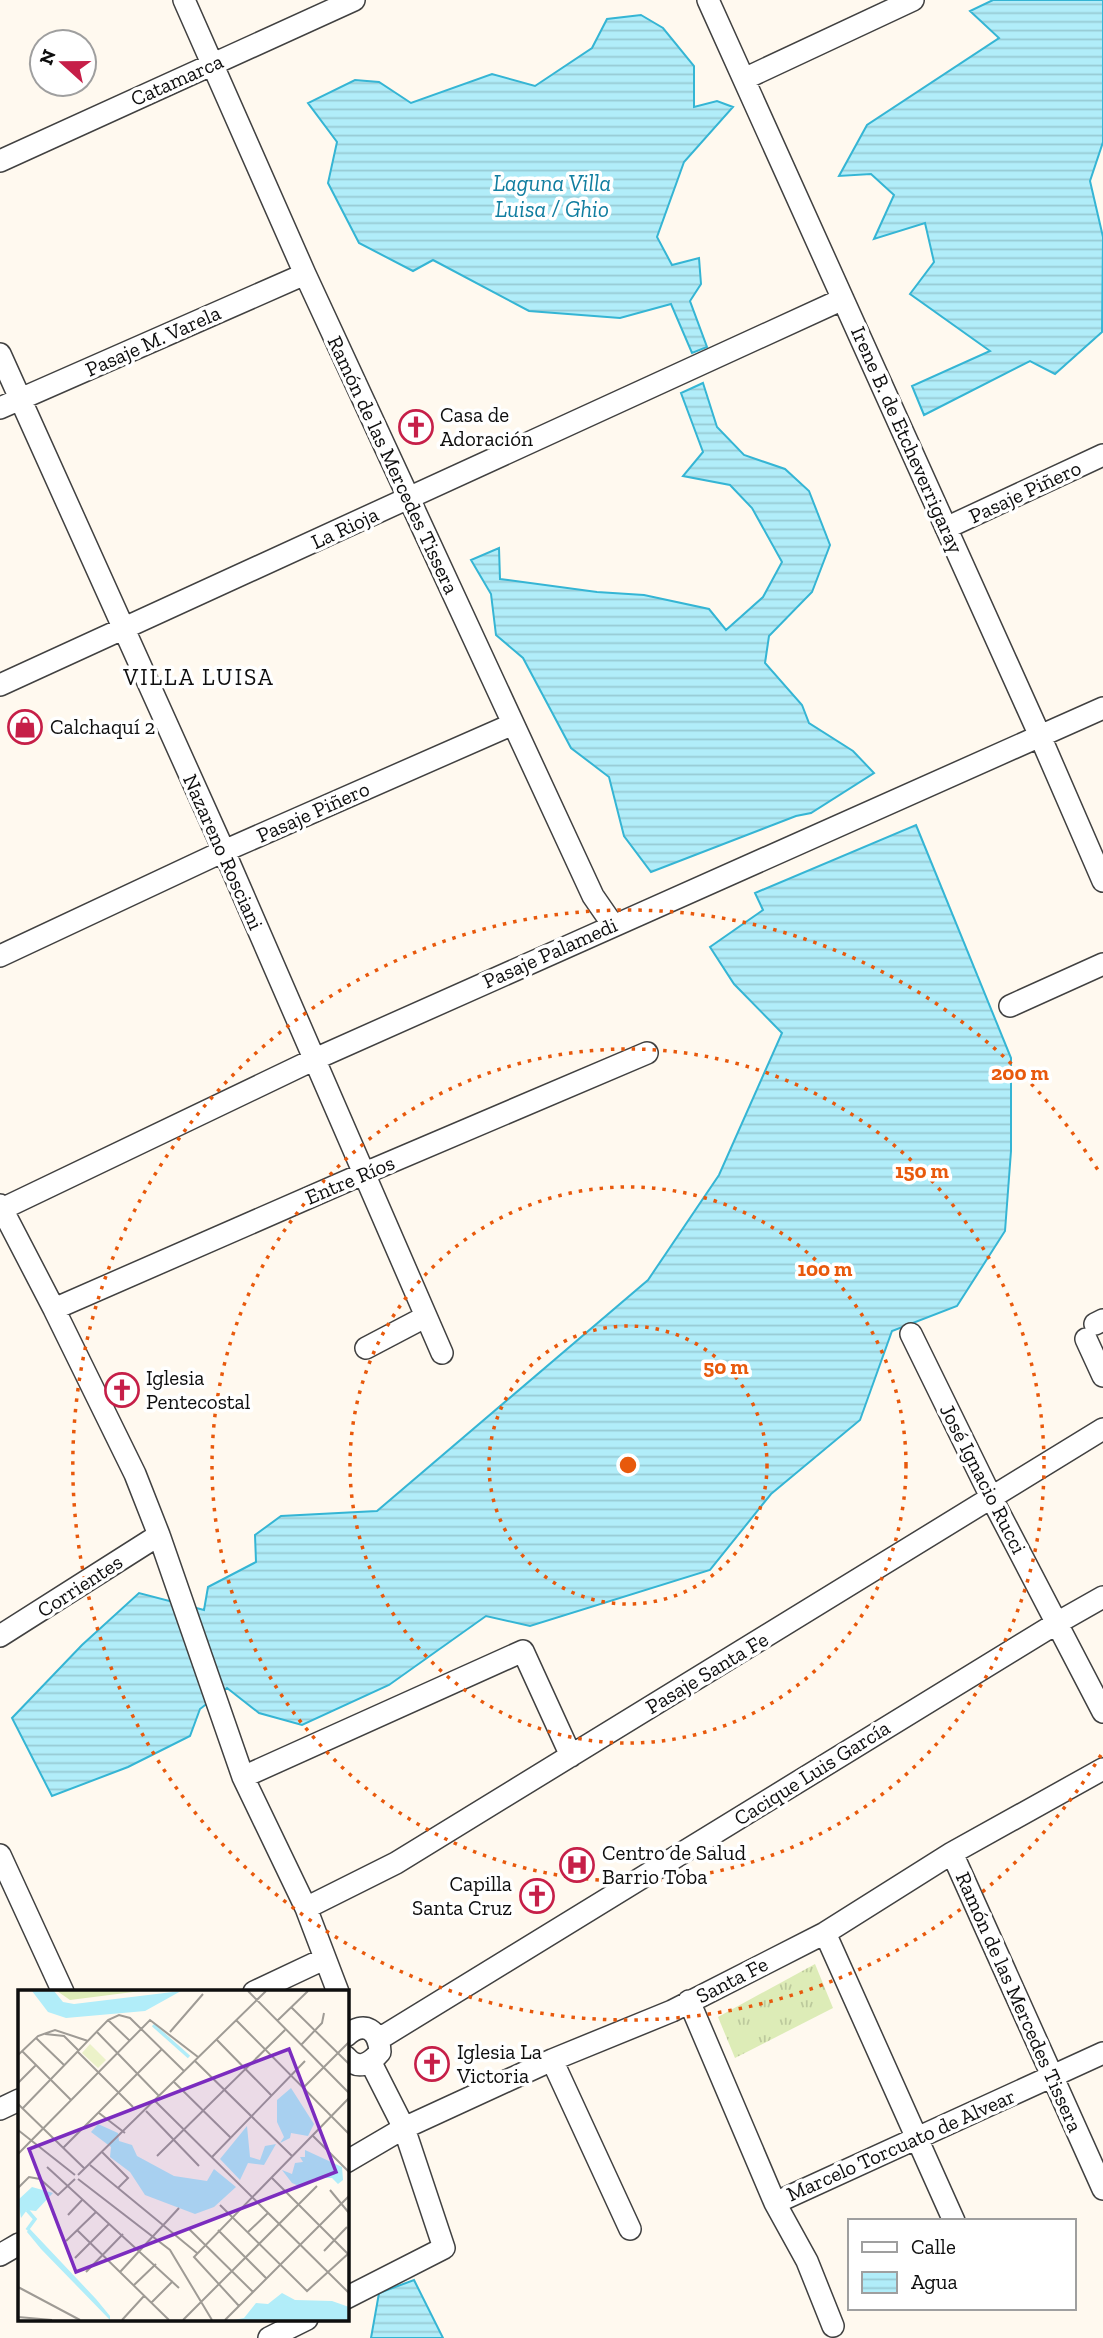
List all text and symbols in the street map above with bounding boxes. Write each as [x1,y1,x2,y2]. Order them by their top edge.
north arrow [28,28,98,98]
text: N [34,46,61,68]
street label: Catamarca [127,48,227,111]
water label: Laguna Villa Luisa / Ghio [493,169,611,223]
street label: Pasaje M. Varela [81,300,225,382]
street label: Irene B. de Etcheverrigaray [846,322,969,557]
street label: Ramón de las Mercedes Tissera [323,332,464,598]
place label: Casa de Adoración [440,402,533,451]
church icon: Casa de Adoración [397,408,435,446]
street label: Pasaje Piñero [965,455,1085,529]
street label: La Rioja [307,501,383,555]
district label: VILLA LUISA [122,663,275,691]
shop icon: Calchaquí 2 [6,708,44,746]
place label: Calchaquí 2 [50,714,155,739]
street label: Nazareno Rosciani [178,770,269,934]
street label: Pasaje Piñero [253,776,373,848]
street label: Pasaje Palamedi [479,912,621,994]
text: 200 m [991,1060,1049,1085]
street label: Entre Ríos [301,1150,398,1209]
text: 150 m [895,1158,950,1183]
text: 100 m [798,1256,853,1281]
text: 50 m [703,1354,749,1379]
place label: Iglesia Pentecostal [146,1365,251,1414]
church icon: Iglesia Pentecostal [103,1371,141,1409]
street label: José Ignacio Rucci [935,1400,1032,1558]
centre of rings [616,1453,640,1477]
street label: Corrientes [32,1549,127,1622]
street label: Pasaje Santa Fe [641,1626,773,1720]
street label: Cacique Luis García [729,1715,894,1831]
place label: Centro de Salud Barrio Toba [602,1840,746,1889]
hospital icon: Centro de Salud Barrio Toba [558,1846,596,1884]
street label: Ramón de las Mercedes Tissera [951,1868,1088,2136]
place label: Capilla Santa Cruz [412,1871,512,1920]
church icon: Capilla Santa Cruz [518,1877,556,1915]
street label: Santa Fe [692,1951,772,2008]
inset map [18,1990,348,2320]
place label: Iglesia La Victoria [456,2039,542,2088]
church icon: Iglesia La Victoria [413,2045,451,2083]
street label: Marcelo Torcuato de Alvear [783,2083,1019,2206]
legend [848,2219,1075,2310]
text: Calle [911,2234,956,2259]
text: Agua [911,2269,958,2294]

